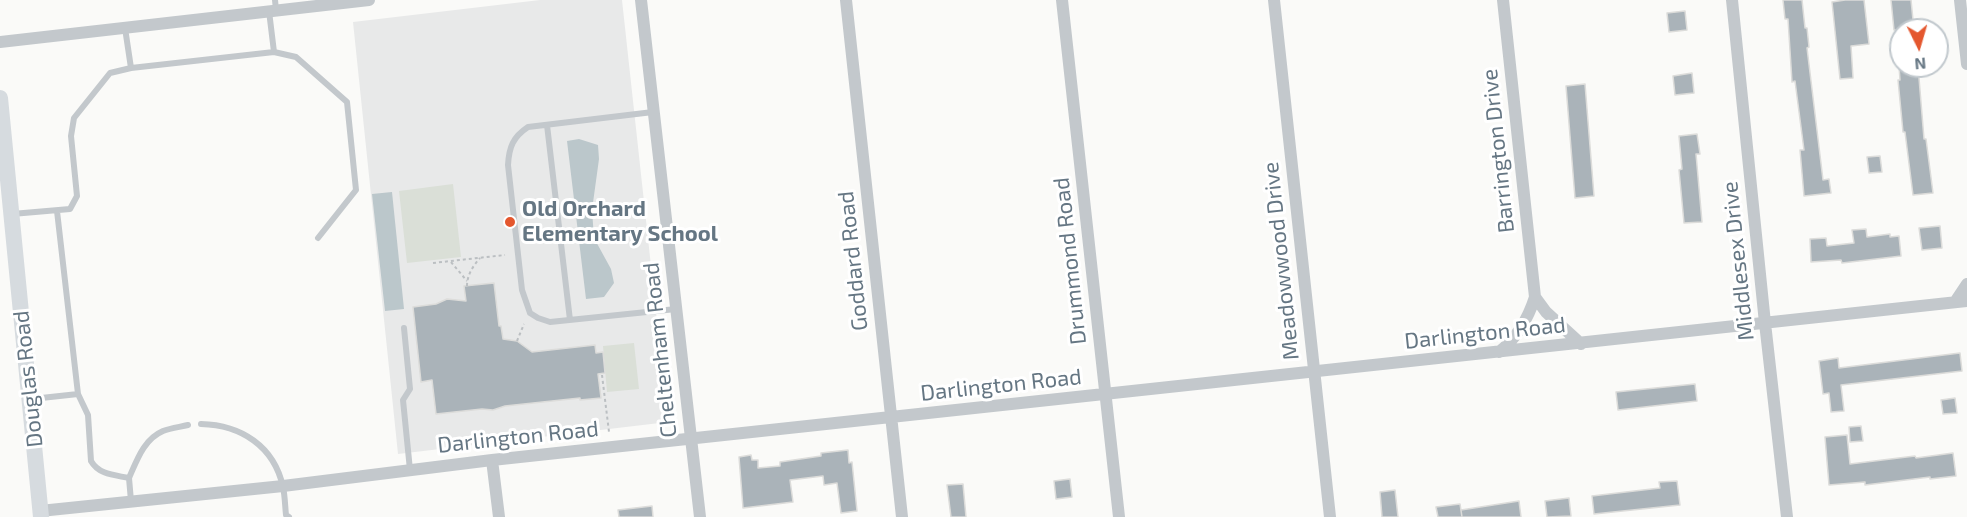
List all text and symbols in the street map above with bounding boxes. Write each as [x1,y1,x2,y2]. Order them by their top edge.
north arrow [1889,18,1949,78]
text: N [1914,54,1927,74]
street label: Barrington Drive [1476,68,1520,234]
street label: Meadowwood Drive [1257,161,1305,361]
street label: Drummond Road [1048,176,1092,346]
street label: Middlesex Drive [1717,180,1759,342]
street label: Goddard Road [833,190,873,332]
place label: Old Orchard Elementary School [522,196,718,248]
marker: Old Orchard Elementary School [503,215,517,229]
street label: Cheltenham Road [638,261,682,439]
street label: Douglas Road [8,309,48,449]
street label: Darlington Road [1403,311,1567,355]
street label: Darlington Road [919,363,1083,407]
street label: Darlington Road [436,415,600,459]

